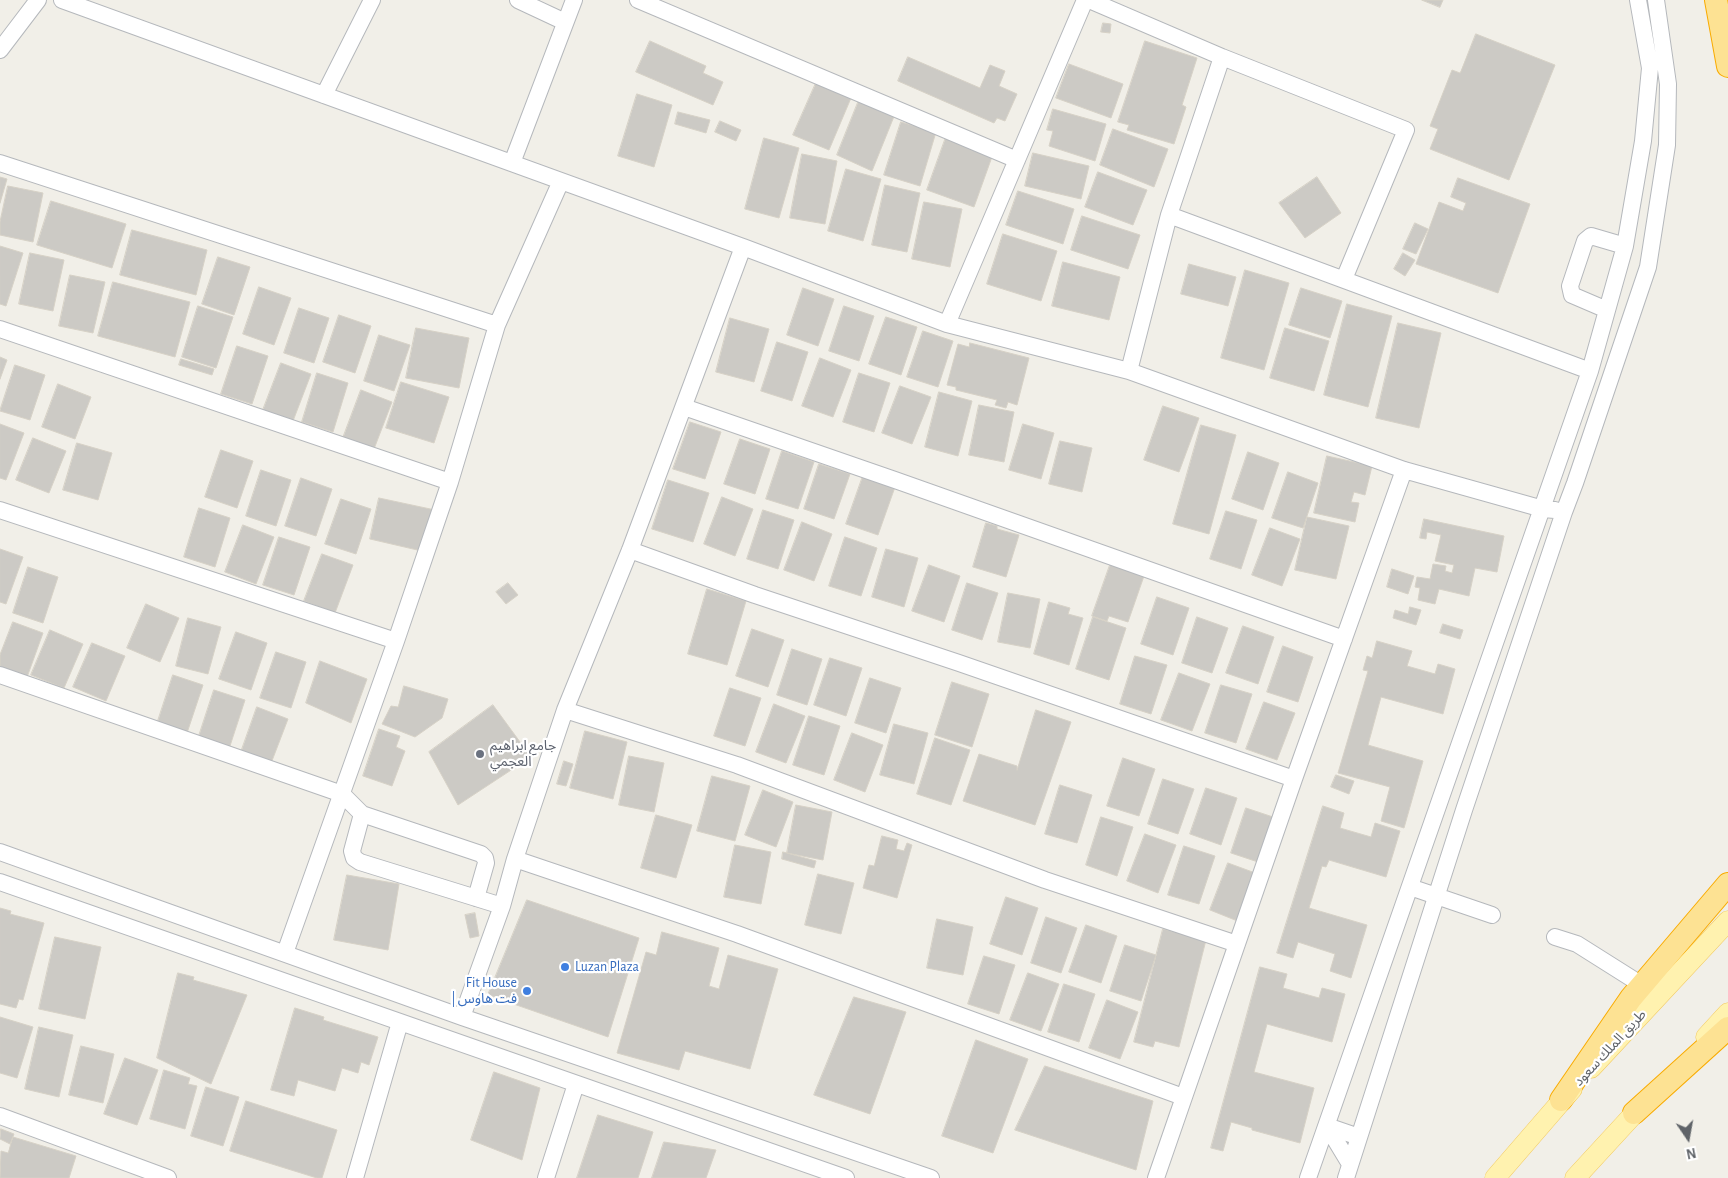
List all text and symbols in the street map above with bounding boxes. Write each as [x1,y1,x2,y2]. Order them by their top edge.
place label: جامع ابراهيم العجمي [490,738,556,770]
marker: جامع ابراهيم العجمي [474,748,486,760]
place label: Luzan Plaza [575,959,639,975]
marker: Luzan Plaza [559,961,571,973]
place label: Fit House | فت هاوس [451,975,517,1008]
marker: Fit House | فت هاوس [521,985,533,997]
street label: طريق الملك سعود [1570,1006,1650,1090]
north arrow [1663,1113,1713,1163]
text: N [1685,1145,1697,1161]

